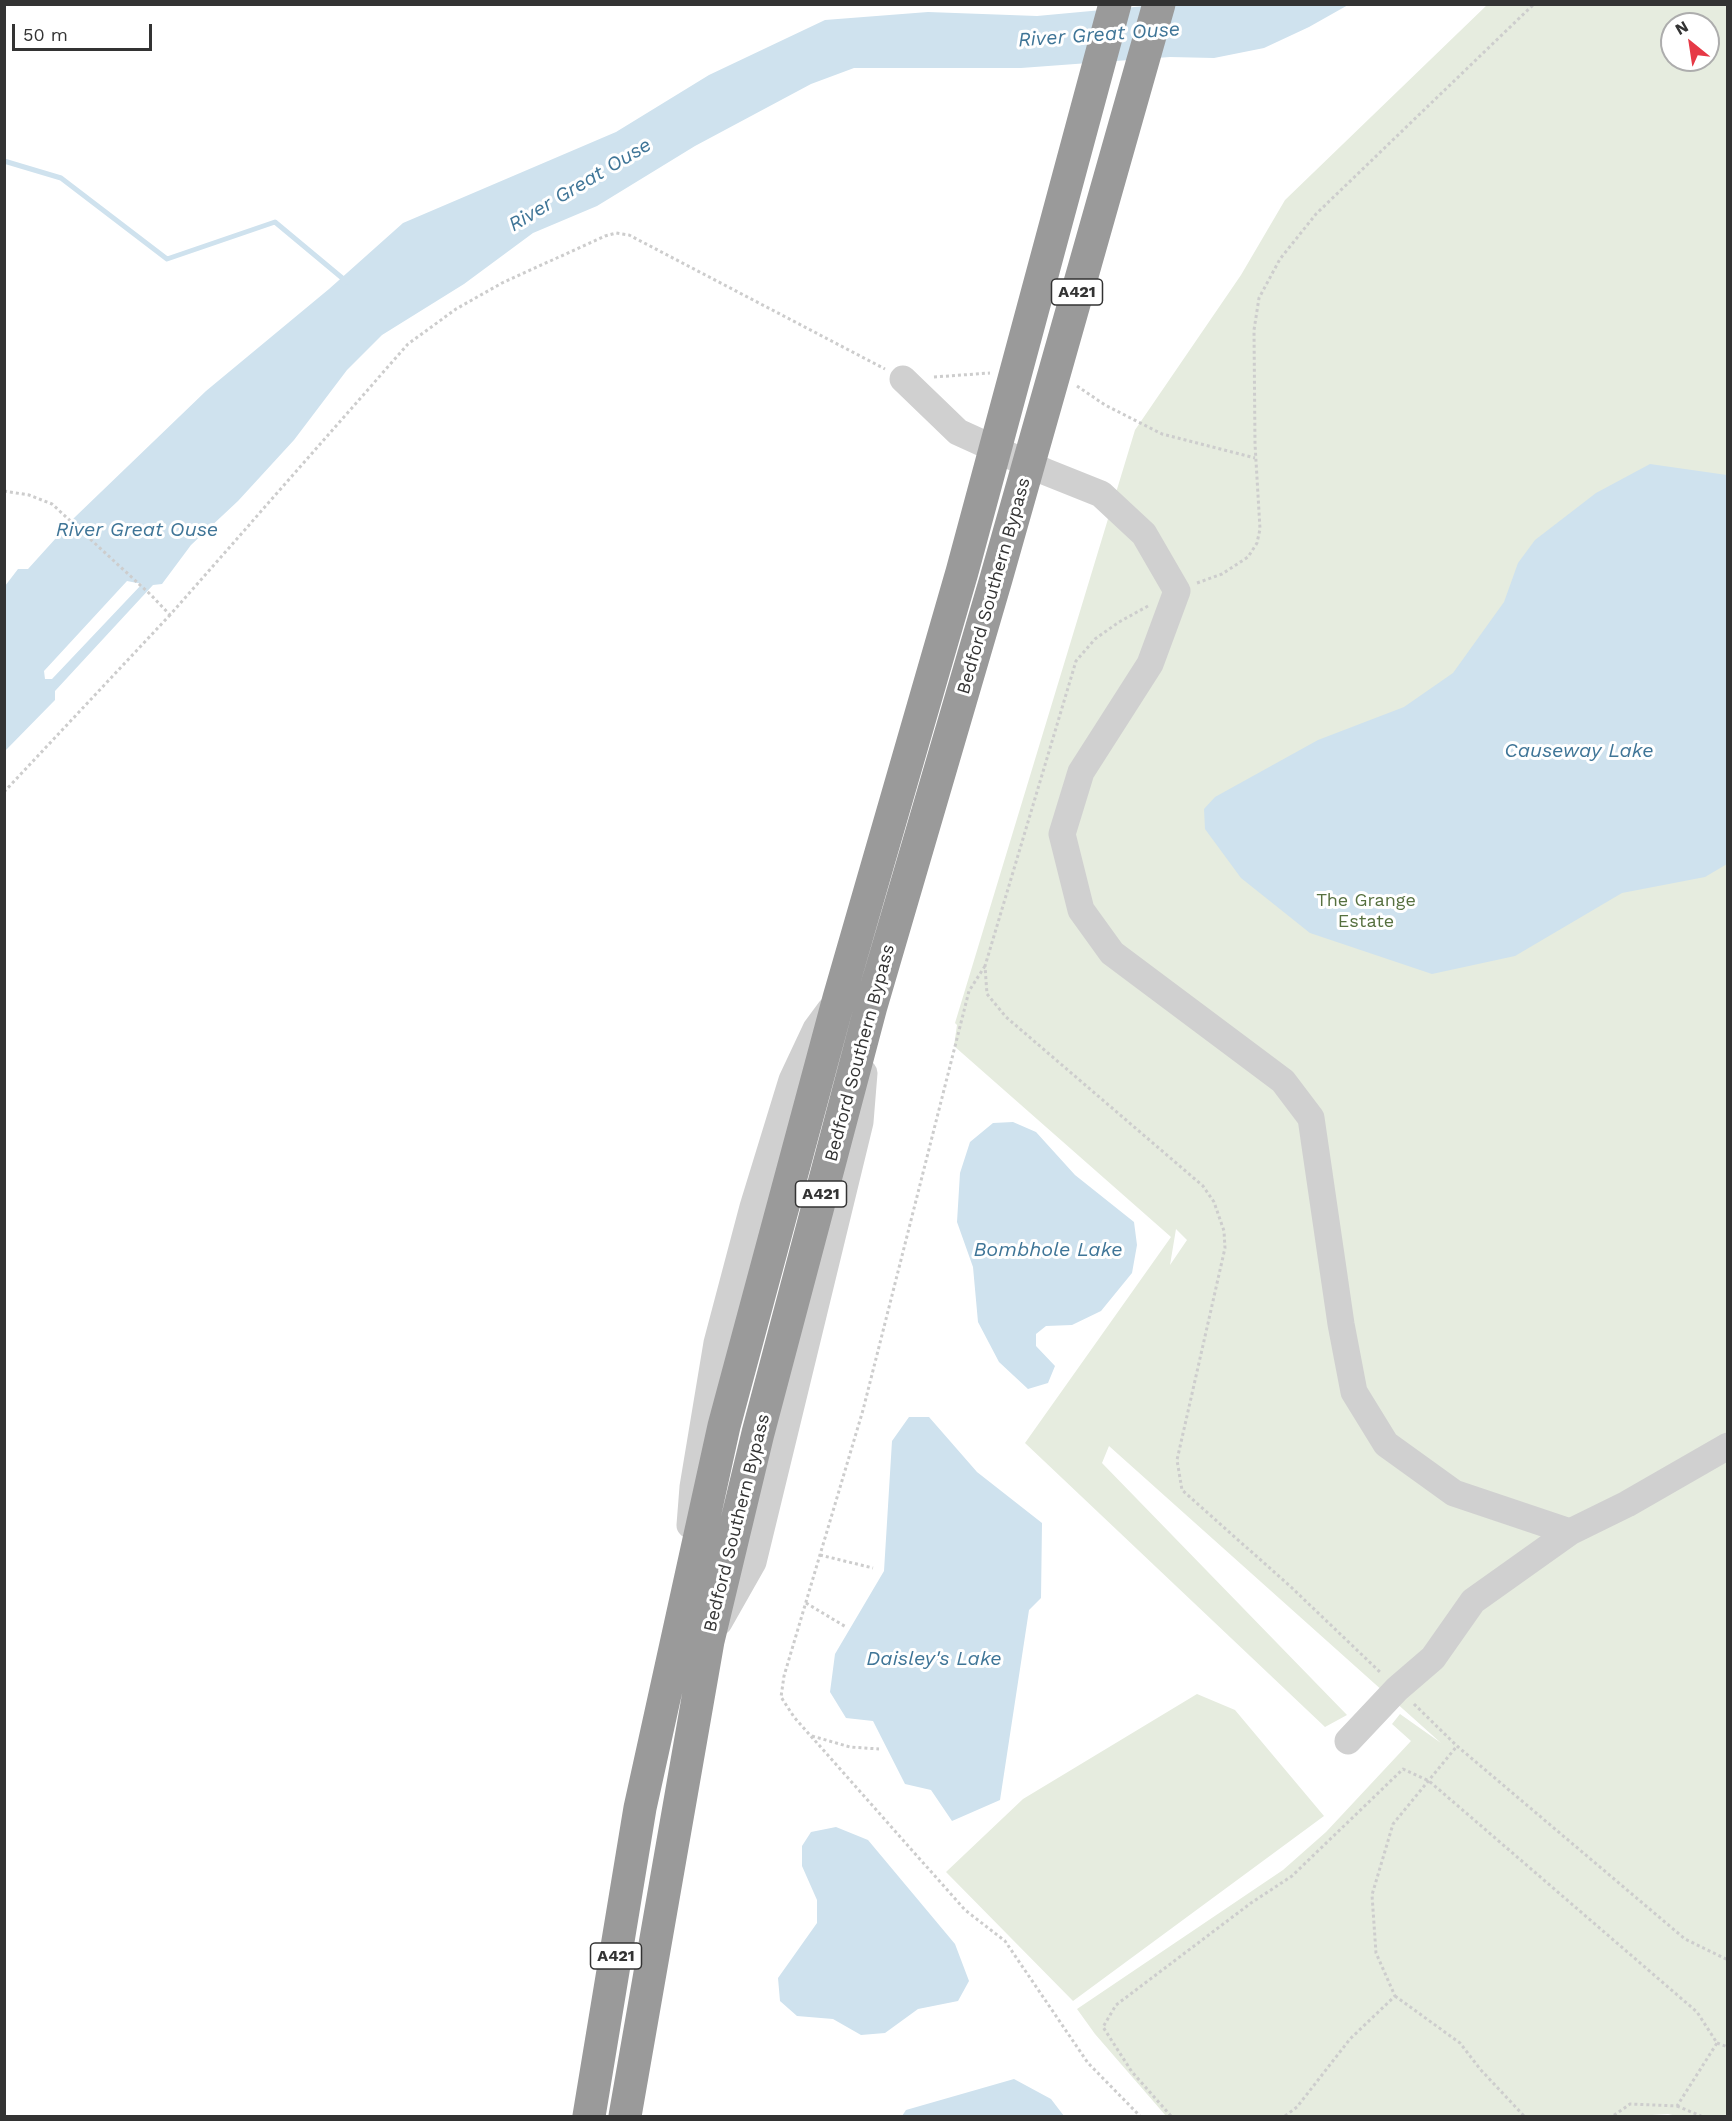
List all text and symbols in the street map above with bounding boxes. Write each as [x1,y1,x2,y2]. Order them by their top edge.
scale bar [15,12,154,50]
north arrow [1660,12,1720,72]
water label: River Great Ouse [1017,17,1181,53]
text: N [1672,17,1692,39]
text: 50 m [23,24,68,45]
water label: River Great Ouse [504,133,656,237]
road number: A421 [1052,279,1102,305]
street label: Bedford Southern Bypass [953,475,1035,697]
water label: River Great Ouse [56,518,218,542]
water label: Causeway Lake [1504,739,1654,763]
park label: The Grange Estate [1316,890,1416,932]
street label: Bedford Southern Bypass [821,942,899,1164]
road number: A421 [796,1181,846,1207]
water label: Bombhole Lake [973,1238,1123,1262]
street label: Bedford Southern Bypass [699,1412,775,1634]
water label: Daisley's Lake [866,1647,1002,1671]
road number: A421 [590,1943,642,1969]

